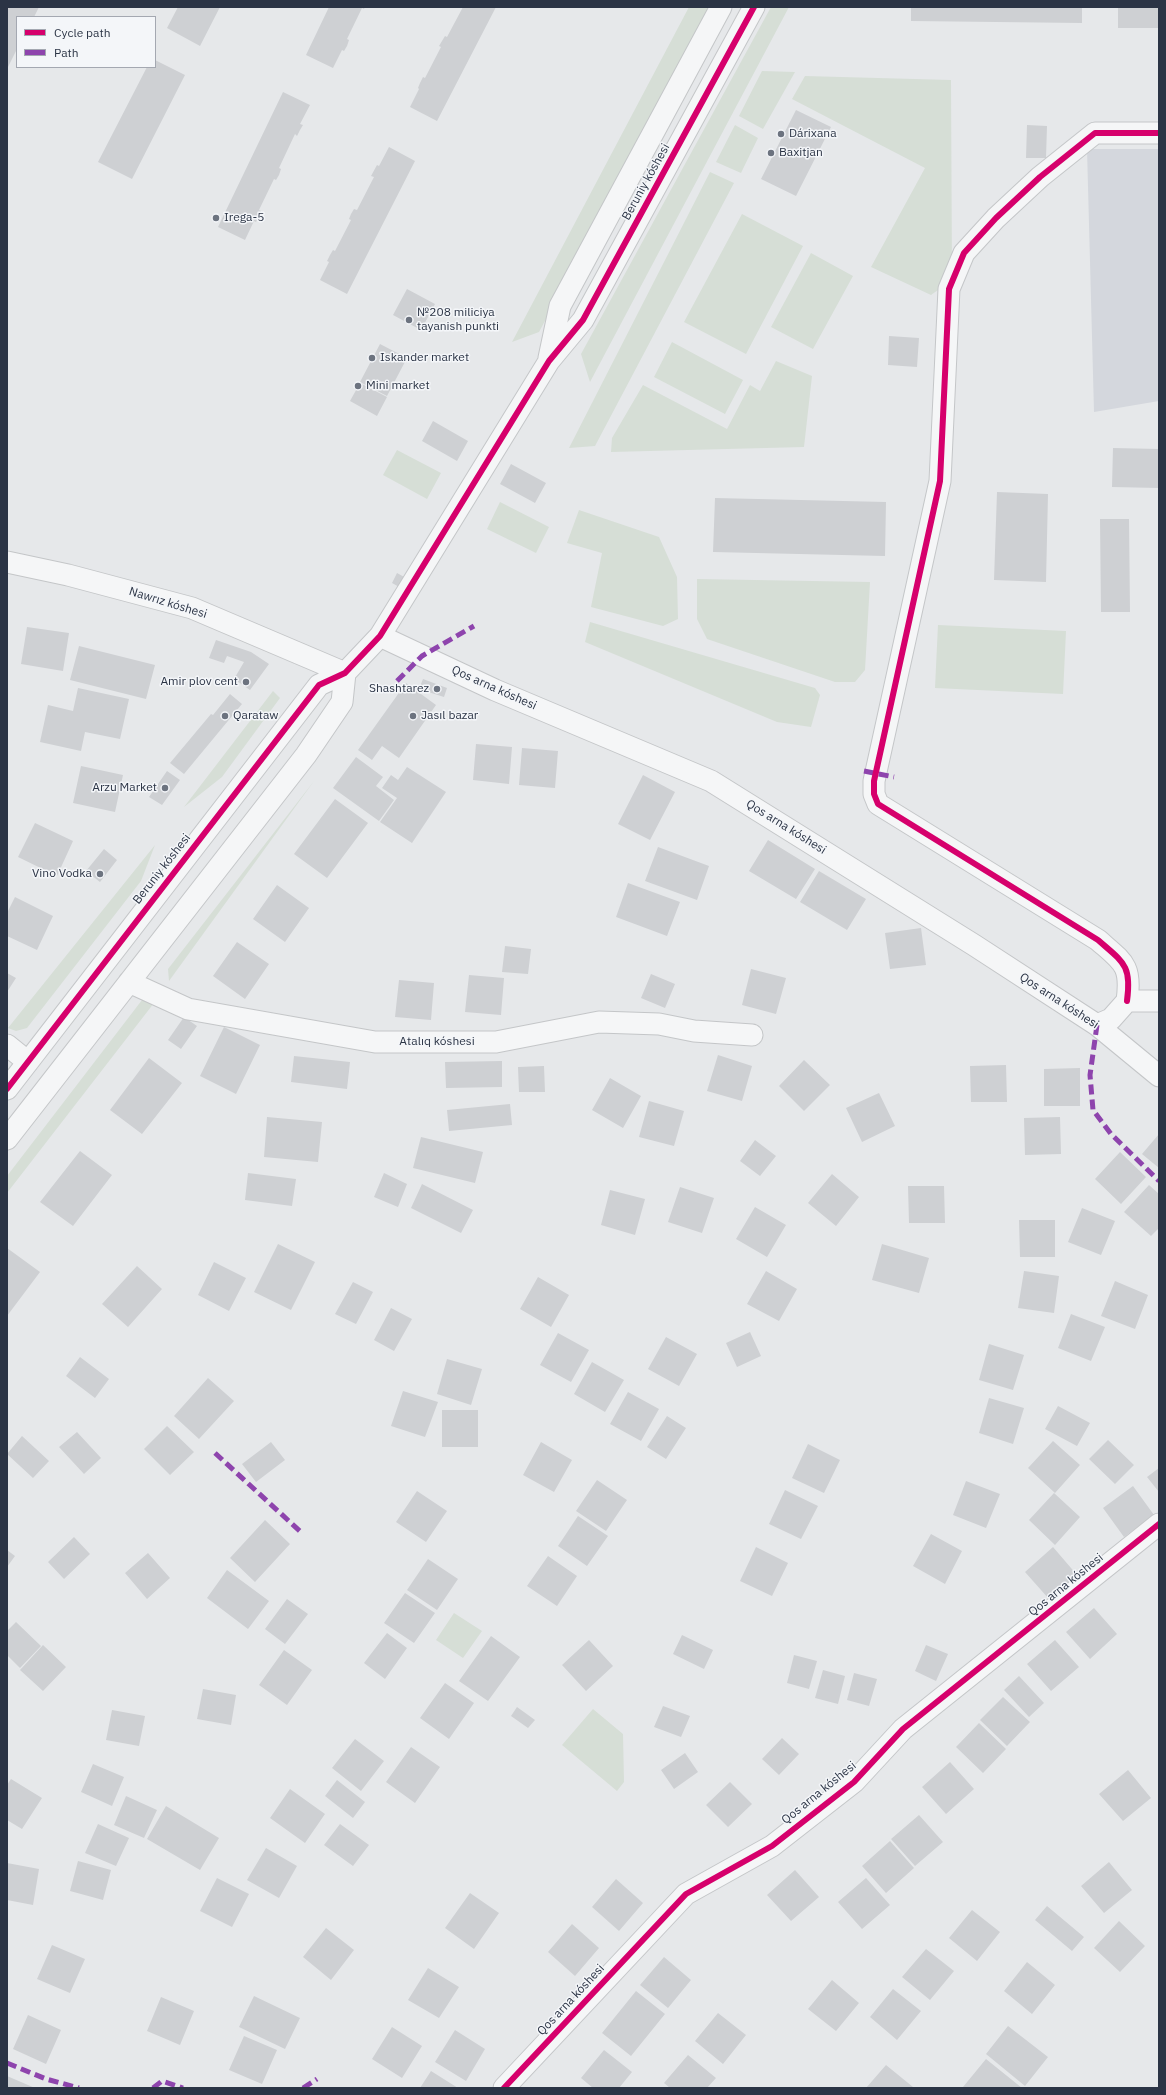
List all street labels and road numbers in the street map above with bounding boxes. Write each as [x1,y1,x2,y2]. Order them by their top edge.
street label: Beruniy kóshesi [619,141,673,223]
street label: Nawrız kóshesi [127,584,209,622]
street label: Qos arna kóshesi [449,663,539,713]
street label: Qos arna kóshesi [743,797,829,857]
street label: Beruniy kóshesi [130,831,194,907]
street label: Qos arna kóshesi [1017,970,1101,1032]
street label: Atalıq kóshesi [399,1035,475,1049]
street label: Qos arna kóshesi [1026,1551,1106,1619]
street label: Qos arna kóshesi [779,1759,859,1827]
street label: Qos arna kóshesi [534,1962,608,2038]

